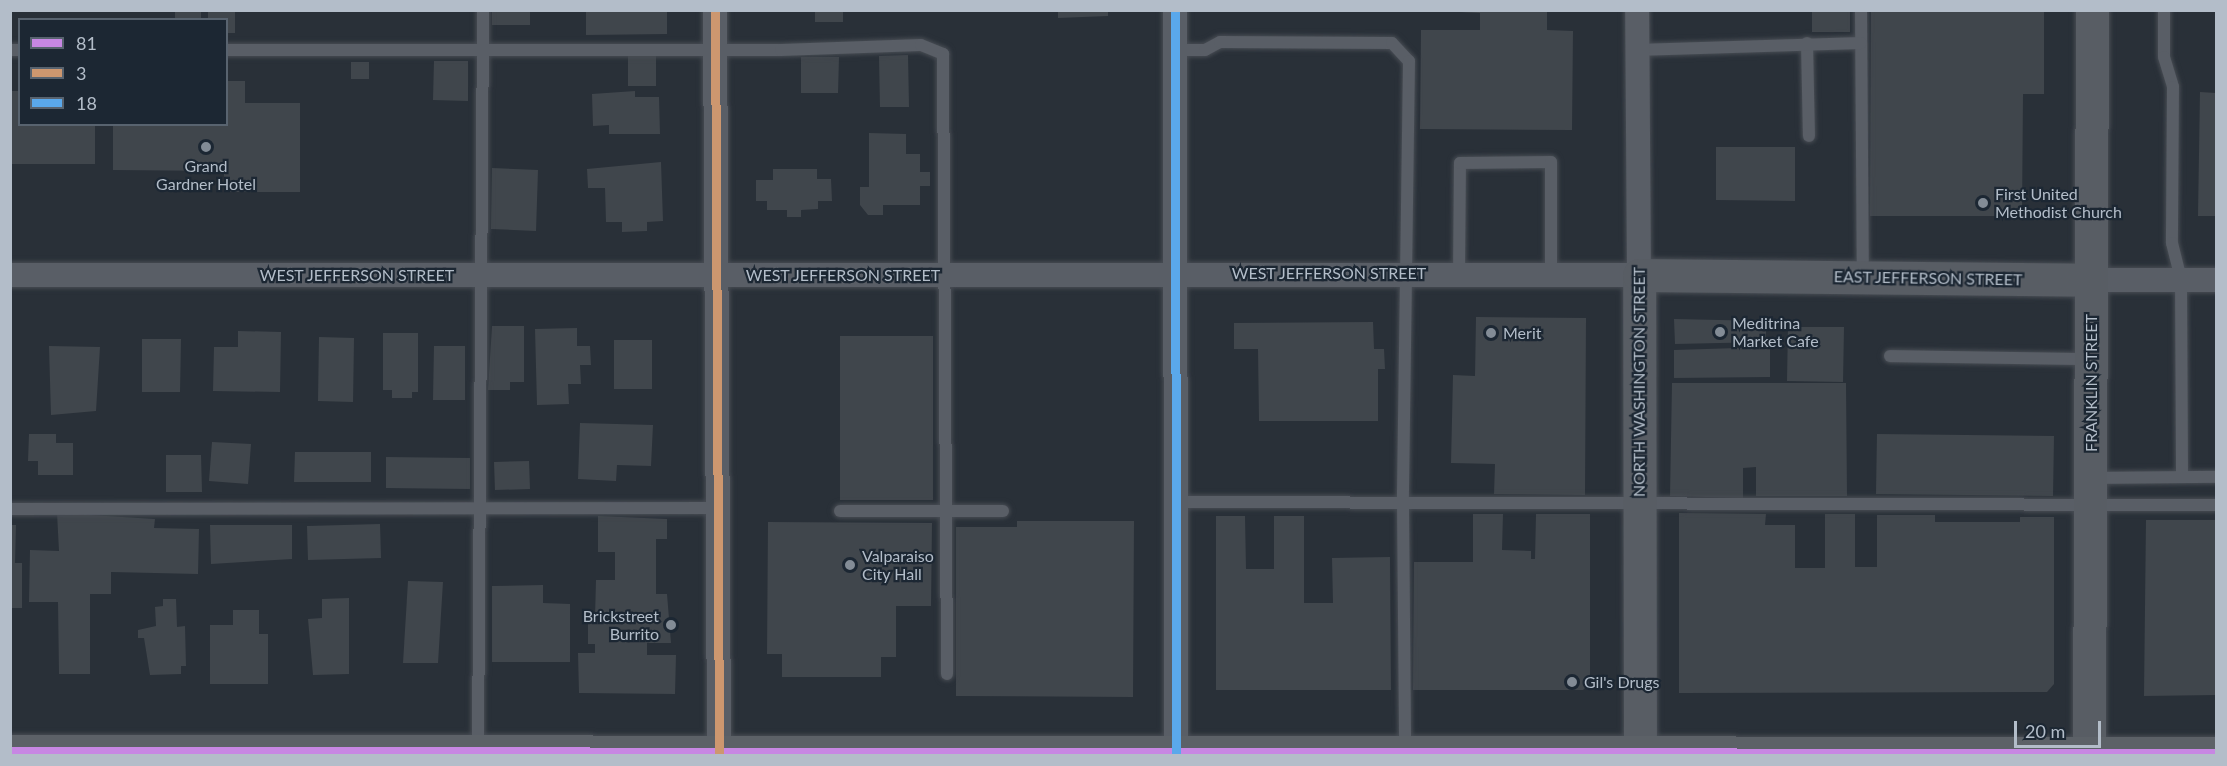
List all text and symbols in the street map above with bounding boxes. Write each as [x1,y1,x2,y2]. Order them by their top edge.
legend [18,18,228,126]
text: 81 [76,32,97,54]
text: 3 [76,62,86,84]
text: 18 [76,92,97,114]
marker: Grand Gardner Hotel [199,140,213,154]
place label: Grand Gardner Hotel [156,156,256,194]
place label: First United Methodist Church [1995,184,2122,222]
marker: First United Methodist Church [1976,196,1990,210]
street label: WEST JEFFERSON STREET [1231,263,1427,283]
street label: WEST JEFFERSON STREET [259,265,455,285]
street label: WEST JEFFERSON STREET [745,265,941,285]
street label: NORTH WASHINGTON STREET [1629,267,1649,497]
street label: EAST JEFFERSON STREET [1833,267,2023,289]
place label: Meditrina Market Cafe [1732,313,1819,351]
street label: FRANKLIN STREET [2081,314,2101,452]
place label: Merit [1503,323,1541,343]
marker: Meditrina Market Cafe [1713,325,1727,339]
marker: Merit [1484,326,1498,340]
place label: Valparaiso City Hall [862,546,934,584]
marker: Valparaiso City Hall [843,558,857,572]
place label: Brickstreet Burrito [583,606,659,644]
marker: Brickstreet Burrito [664,618,678,632]
place label: Gil's Drugs [1584,672,1659,692]
marker: Gil's Drugs [1565,675,1579,689]
scale bar [2017,709,2104,747]
text: 20 m [2025,720,2065,742]

